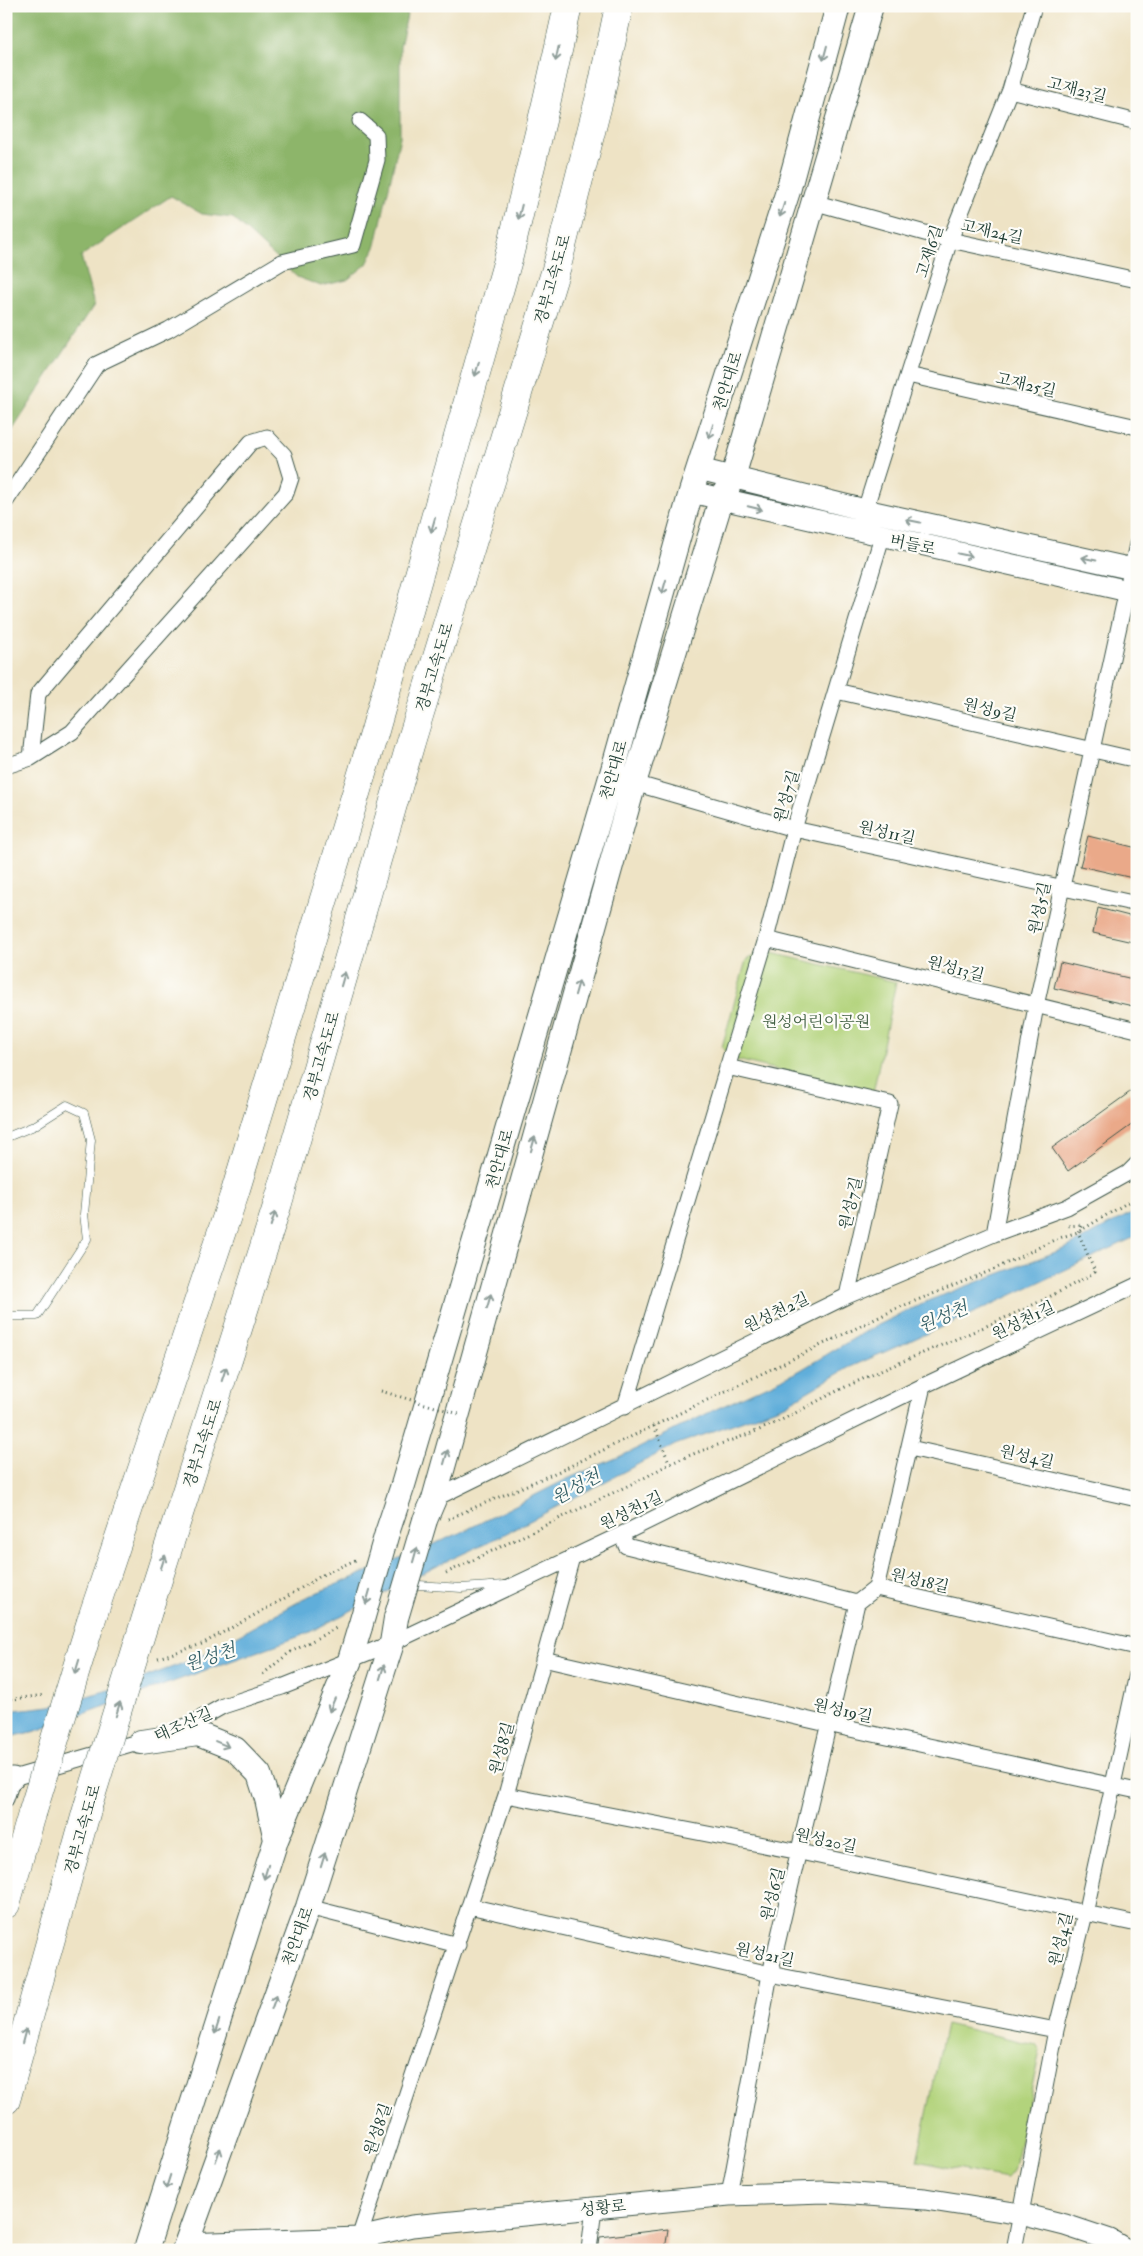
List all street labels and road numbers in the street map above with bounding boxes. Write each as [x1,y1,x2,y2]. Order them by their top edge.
street label: 고재23길 [1045,73,1109,107]
street label: 고재24길 [959,216,1025,248]
street label: 고재6길 [912,222,948,280]
street label: 경부고속도로 [531,231,576,327]
street label: 천안대로 [709,348,747,414]
street label: 고재25길 [994,368,1058,402]
street label: 버들로 [888,530,938,560]
street label: 경부고속도로 [412,620,458,715]
street label: 원성9길 [961,694,1019,726]
street label: 천안대로 [596,737,632,803]
street label: 원성7길 [770,768,804,825]
street label: 원성11길 [856,817,917,849]
street label: 원성5길 [1025,880,1055,936]
street label: 원성13길 [925,952,986,986]
street label: 경부고속도로 [300,1008,345,1104]
street label: 천안대로 [482,1126,518,1192]
street label: 원성7길 [835,1175,867,1232]
street label: 원성천2길 [741,1289,812,1337]
street label: 원성천1길 [989,1297,1058,1345]
street label: 경부고속도로 [179,1396,227,1491]
street label: 원성4길 [998,1441,1056,1473]
street label: 원성천1길 [597,1487,666,1535]
street label: 원성18길 [888,1565,951,1597]
street label: 원성19길 [811,1695,874,1727]
street label: 태조산길 [151,1703,216,1747]
street label: 원성8길 [485,1720,519,1777]
street label: 경부고속도로 [61,1781,106,1877]
street label: 원성20길 [793,1825,859,1857]
street label: 원성6길 [757,1865,789,1923]
street label: 천안대로 [278,1903,318,1969]
street label: 원성4길 [1045,1910,1077,1968]
street label: 원성21길 [733,1939,796,1971]
street label: 원성8길 [360,2101,396,2158]
street label: 성황로 [579,2196,628,2220]

